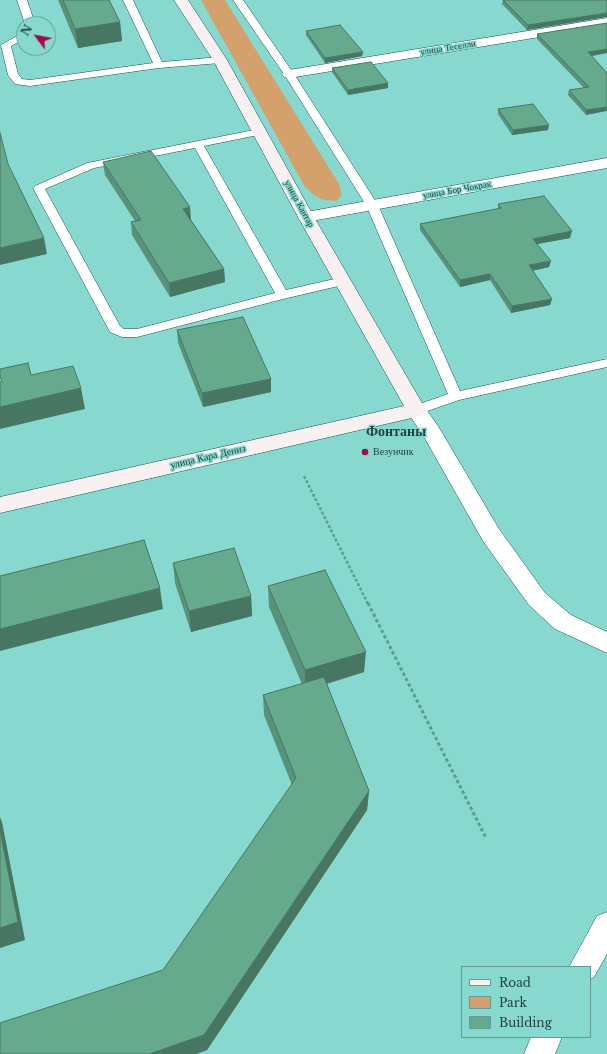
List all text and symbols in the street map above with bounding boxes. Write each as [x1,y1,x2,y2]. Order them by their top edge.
north arrow [16,16,56,56]
text: N [18,22,35,38]
street label: улица Теселли [419,38,477,58]
street label: улица Кантар [282,179,316,229]
street label: улица Бор Чокрак [422,179,492,201]
district label: Фонтаны [366,424,426,440]
street label: улица Кара Дениз [169,443,247,471]
place label: Везунчик [373,446,414,458]
marker: Везунчик [360,447,370,457]
legend [461,966,591,1038]
text: Road [499,975,531,990]
text: Park [499,995,527,1010]
text: Building [499,1015,552,1030]

